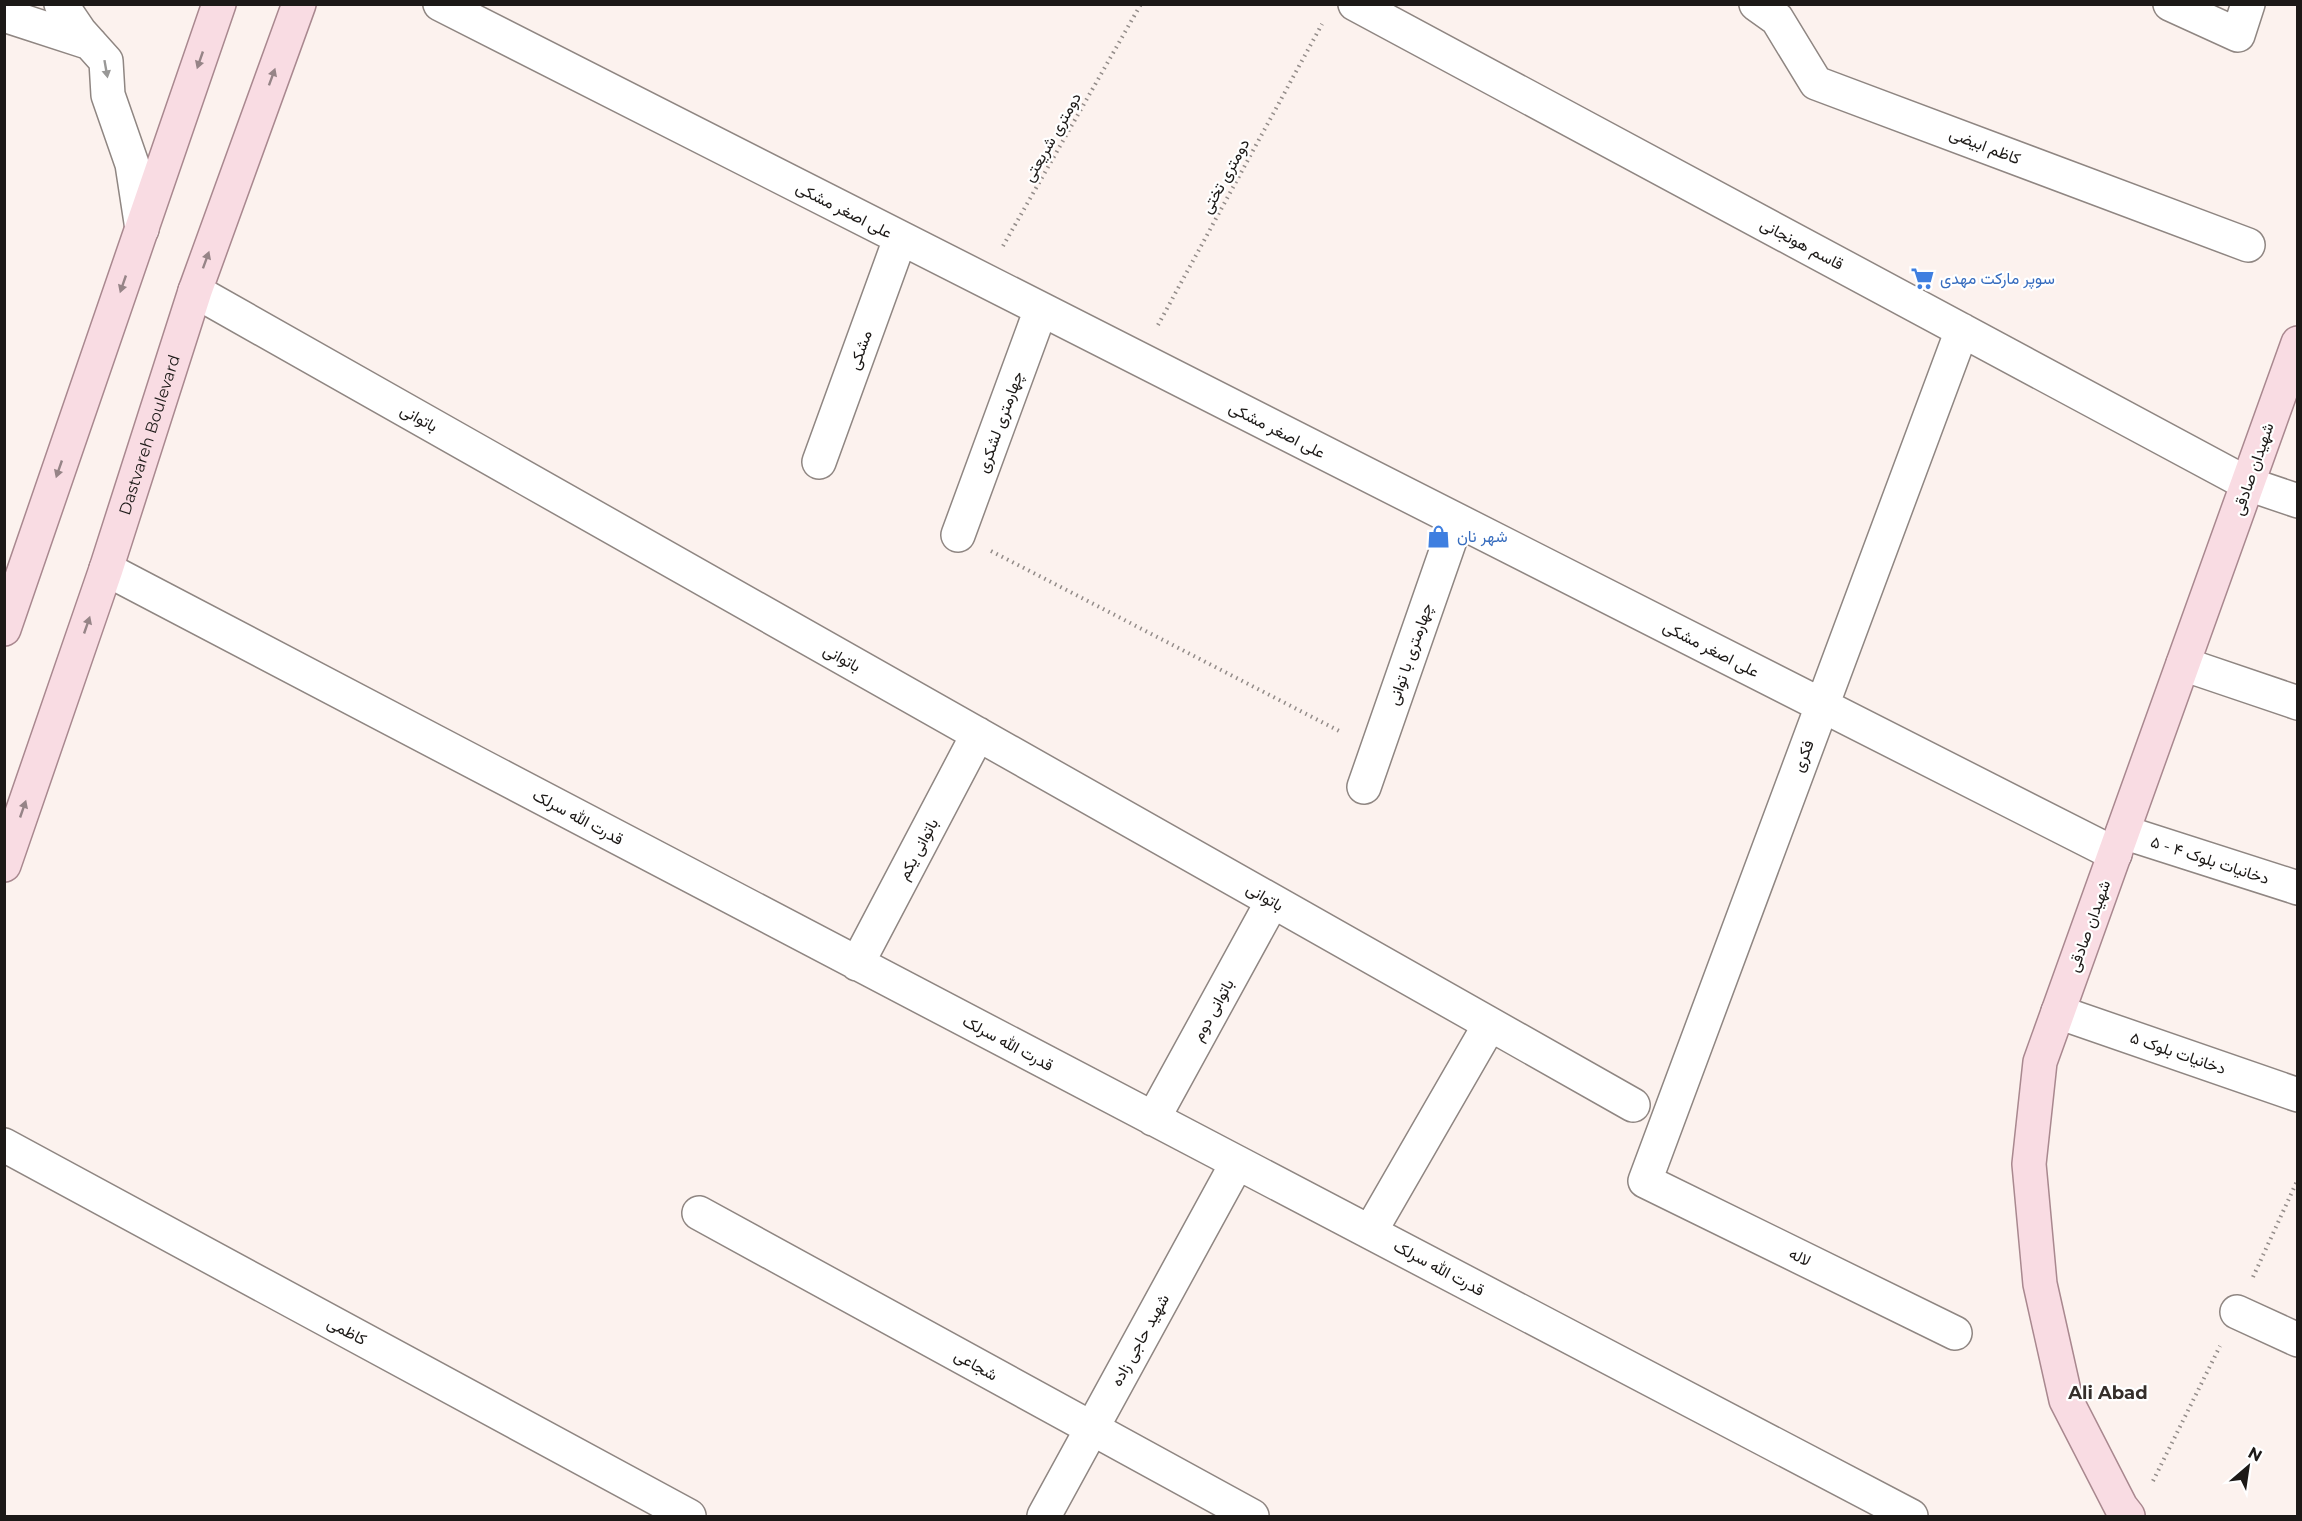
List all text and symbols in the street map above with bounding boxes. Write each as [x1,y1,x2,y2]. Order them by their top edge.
one-way arrow [195,51,204,69]
one-way arrow [101,60,110,79]
one-way arrow [268,67,278,85]
street label: دومتری شریعتی [1019,89,1086,185]
street label: کاظم ابیضی [1946,124,2023,169]
street label: دومتری تختی [1197,135,1254,217]
street label: علی اصغر مشکی [792,178,895,243]
street label: قاسم هونجانی [1757,214,1847,275]
one-way arrow [201,251,211,269]
supermarket icon: سوپر مارکت مهدی [1909,265,1935,291]
place label: سوپر مارکت مهدی [1940,269,2055,290]
one-way arrow [118,275,127,293]
street label: مشکی [844,328,877,373]
street label: Dastvareh Boulevard [114,352,184,517]
street label: چهارمتری لشکری [973,368,1029,476]
street label: علی اصغر مشکی [1225,398,1328,463]
street label: باتوانی [397,400,441,437]
street label: شهیدان صادقی [2228,420,2279,518]
one-way arrow [54,460,64,478]
shop icon: شهر نان [1426,523,1452,549]
place label: شهر نان [1457,527,1508,547]
street label: چهارمتری با توانی [1384,600,1438,708]
one-way arrow [82,616,92,634]
street label: علی اصغر مشکی [1659,617,1762,682]
street label: باتوانی [820,640,864,677]
street label: فکری [1788,737,1819,775]
street label: قدرت الله سرلک [529,785,627,850]
one-way arrow [19,800,29,818]
street label: باتوانی یکم [894,815,943,884]
street label: دخانیات بلوک ۴ - ۵ [2148,832,2272,889]
street label: شهیدان صادقی [2064,877,2115,975]
street label: باتوانی [1243,879,1287,916]
street label: باتوانی دوم [1188,976,1239,1045]
street label: قدرت الله سرلک [959,1011,1057,1076]
street label: دخانیات بلوک ۵ [2127,1028,2228,1079]
street label: قدرت الله سرلک [1390,1236,1488,1301]
street label: لاله [1786,1244,1814,1270]
street label: شهید حاجی زاده [1107,1291,1174,1390]
street label: کاظمی [324,1313,370,1350]
street label: شجاعی [951,1345,1001,1385]
district label: Ali Abad [2067,1382,2148,1404]
north arrow [2218,1437,2278,1497]
text: N [2245,1443,2265,1466]

